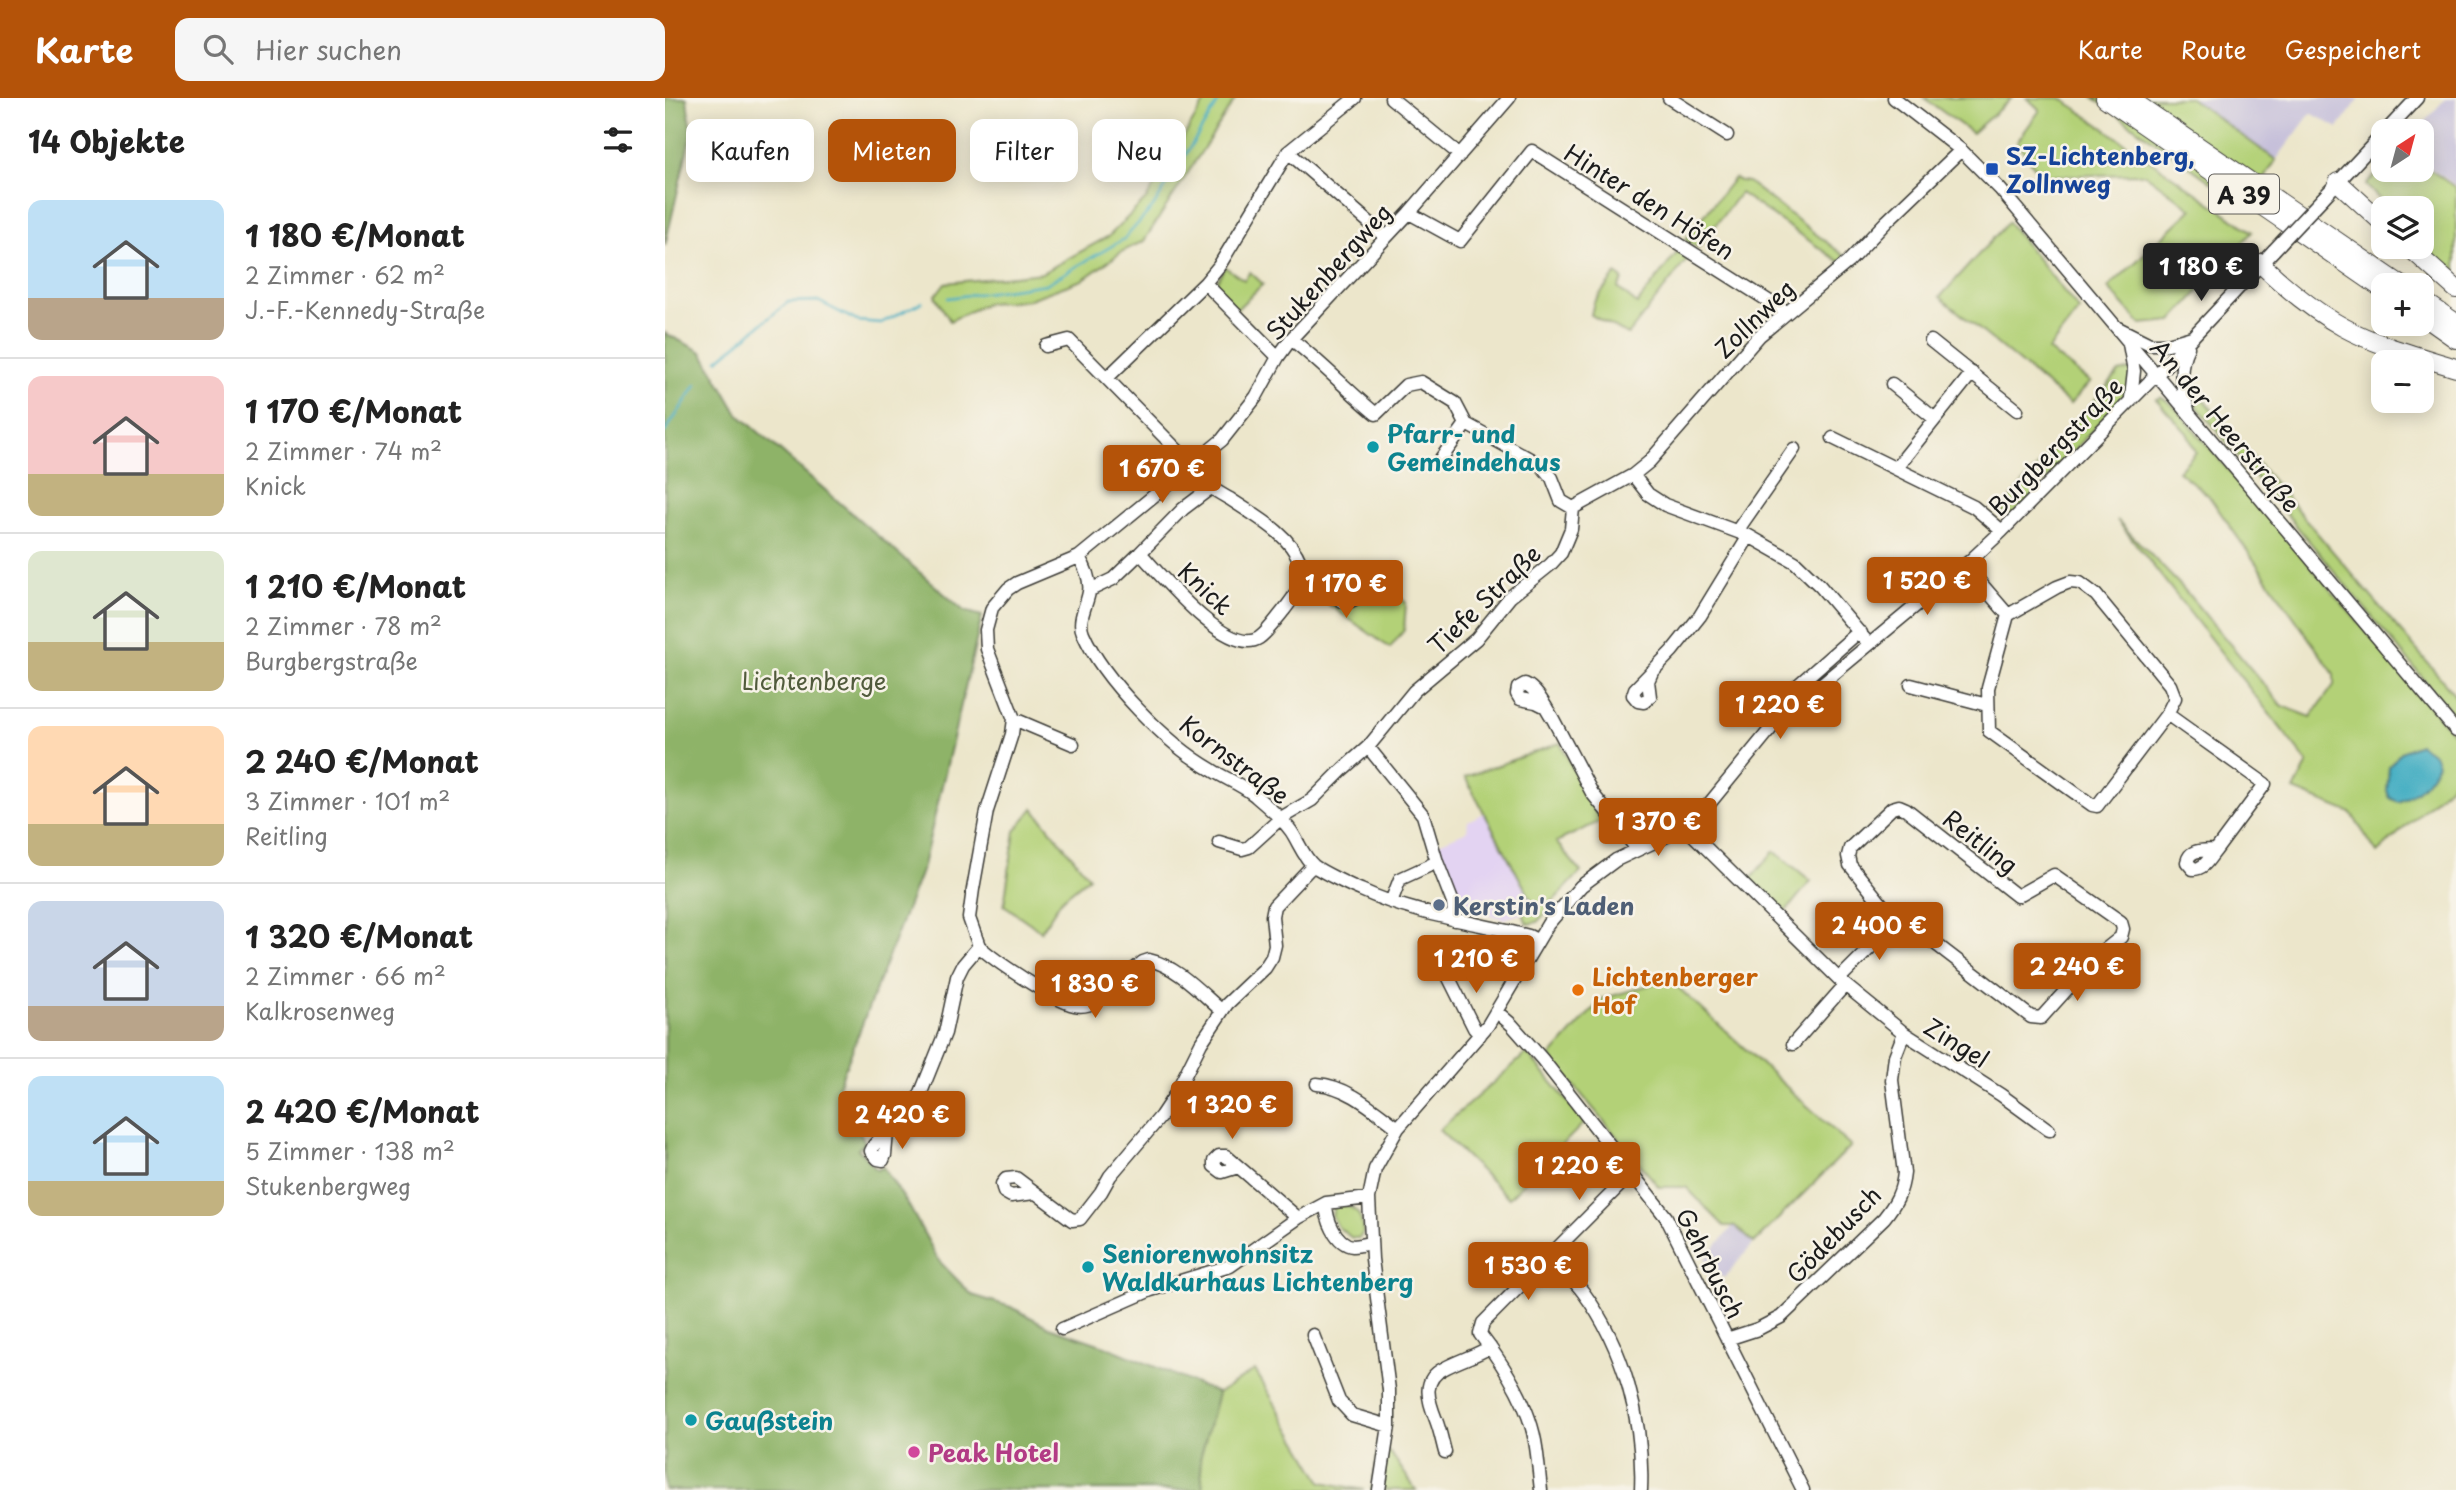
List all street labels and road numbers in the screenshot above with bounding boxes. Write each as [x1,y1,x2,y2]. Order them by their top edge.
street label: Hinter den Höfen [1558,134,1742,268]
road number: A 39 [2209,174,2279,214]
street label: Stukenbergweg [1257,195,1399,347]
street label: Zollnweg [1705,270,1803,366]
street label: An der Heerstraße [2143,330,2309,520]
street label: Burgbergstraße [1979,369,2131,523]
street label: Tiefe Straße [1419,536,1549,662]
street label: Knick [1170,553,1242,623]
street label: Kornstraße [1172,706,1298,812]
street label: Reitling [1936,800,2026,882]
street label: Zingel [1918,1008,1996,1076]
street label: Gödebusch [1777,1177,1889,1291]
street label: Gehrbusch [1668,1201,1754,1325]

